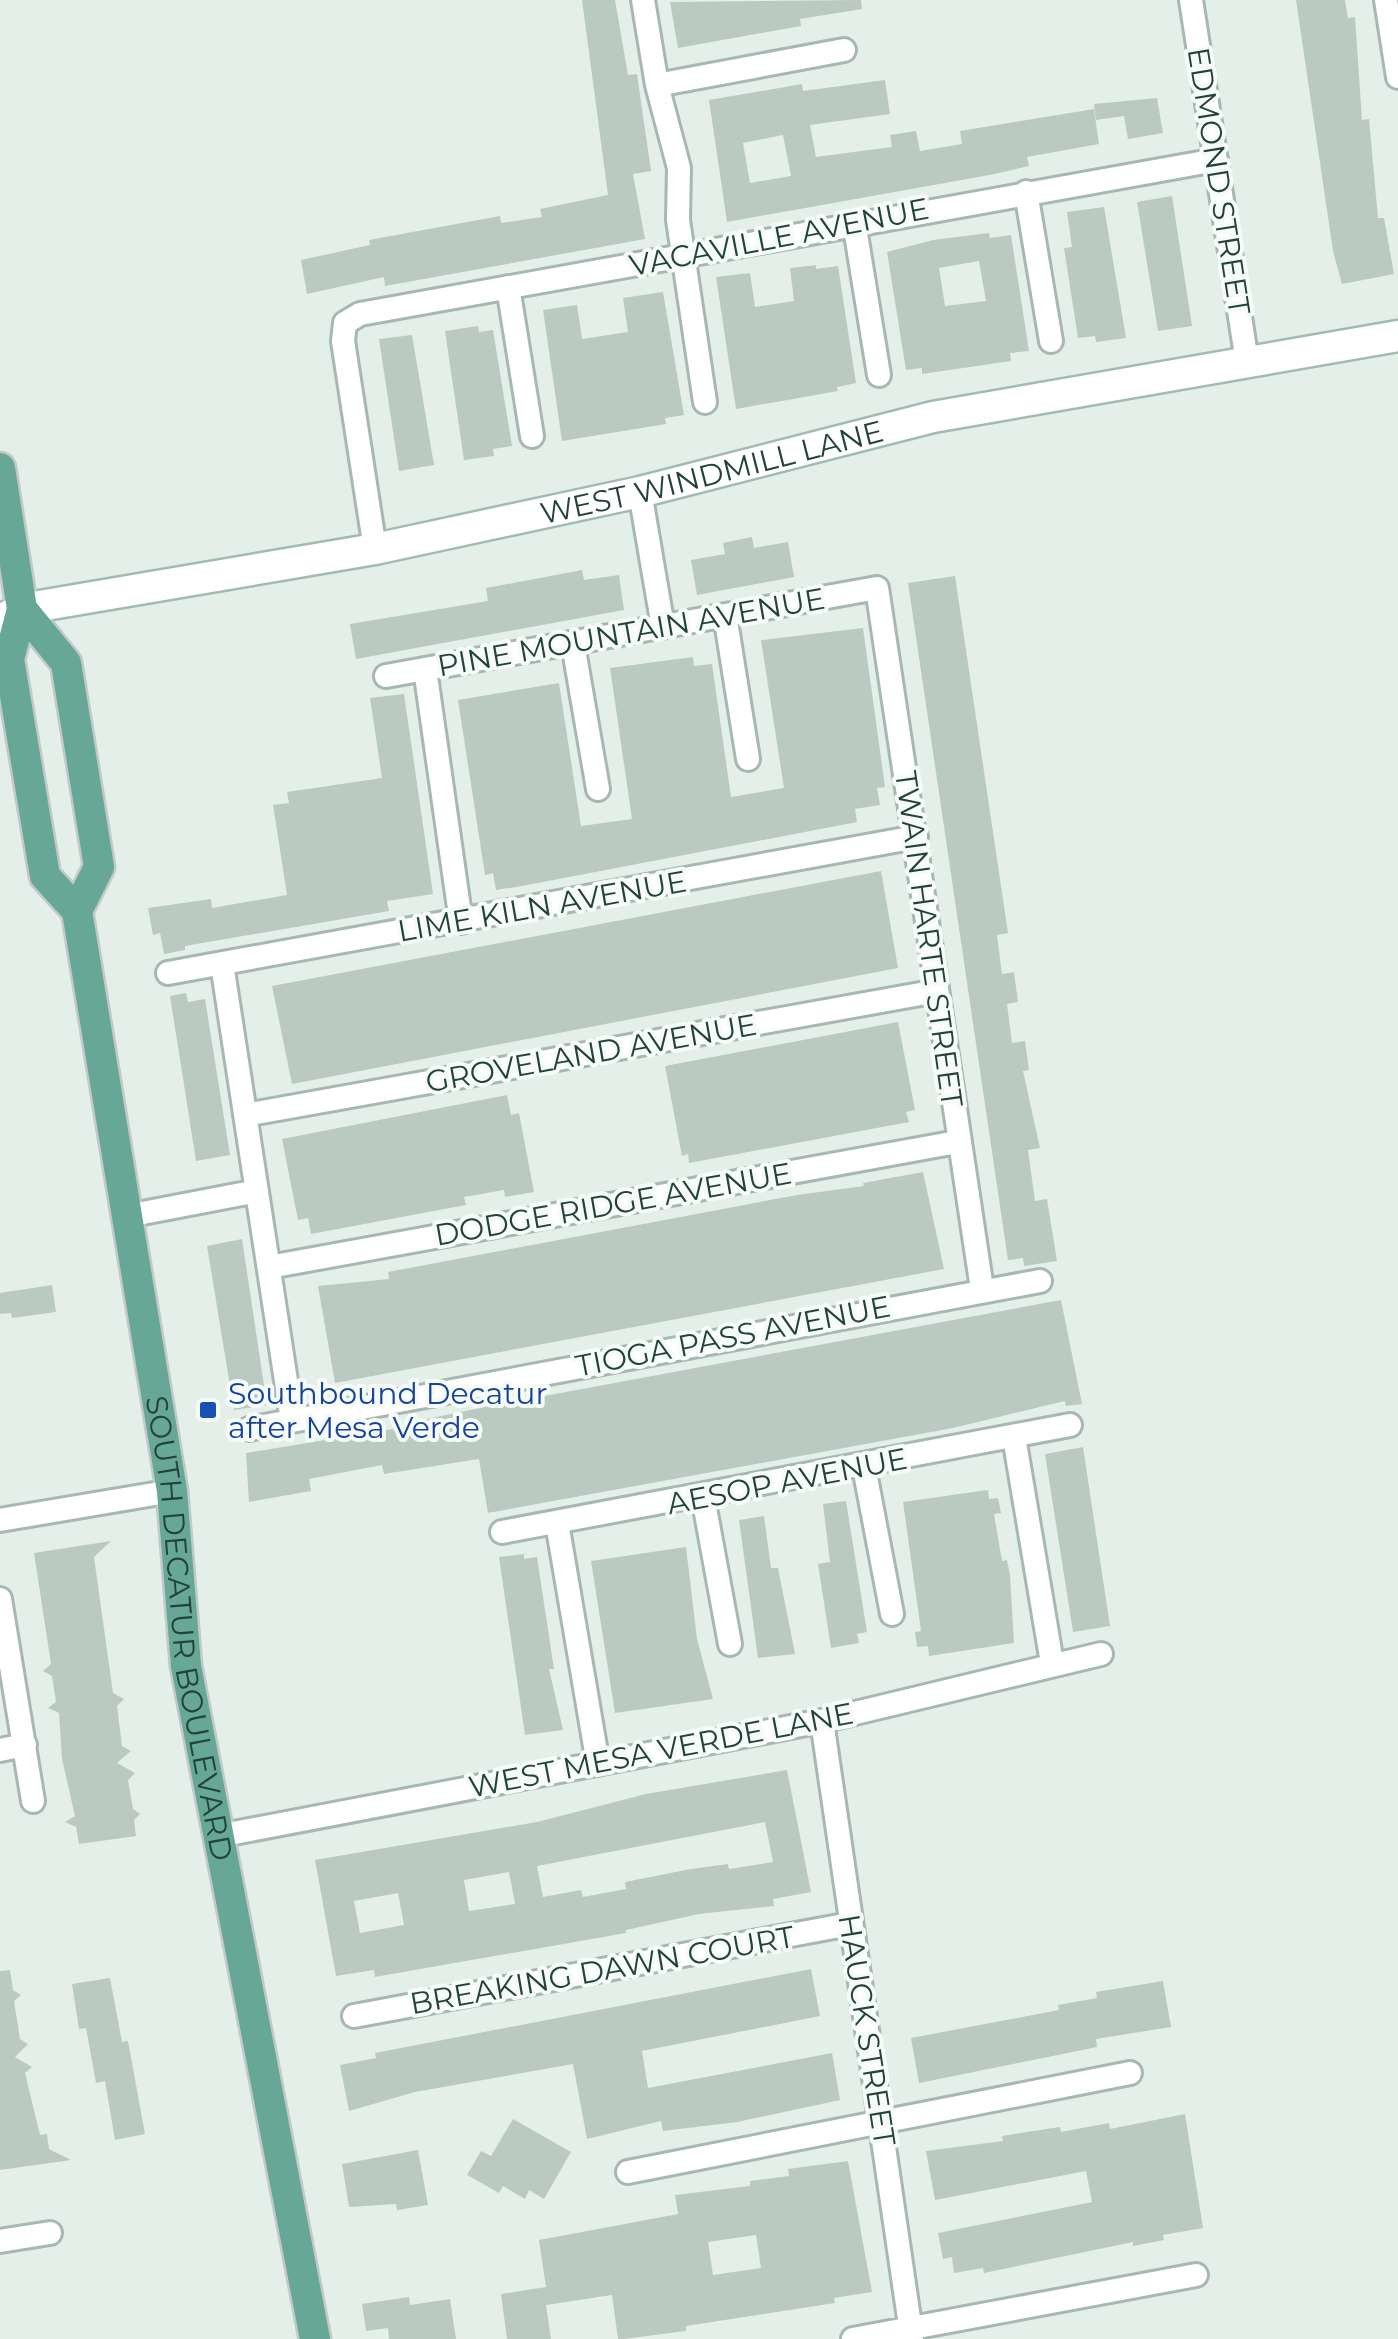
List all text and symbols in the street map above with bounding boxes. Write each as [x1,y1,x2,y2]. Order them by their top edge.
street label: EDMOND STREET [1180,45,1259,318]
street label: VACAVILLE AVENUE [626,190,932,284]
street label: WEST WINDMILL LANE [537,412,887,531]
street label: PINE MOUNTAIN AVENUE [434,580,828,684]
street label: TWAIN HARTE STREET [887,769,971,1110]
street label: LIME KILN AVENUE [395,862,689,950]
street label: GROVELAND AVENUE [423,1006,759,1100]
street label: DODGE RIDGE AVENUE [432,1154,794,1254]
street label: TIOGA PASS AVENUE [573,1287,893,1385]
place label: Southbound Decatur after Mesa Verde [228,1375,548,1446]
street label: SOUTH DECATUR BOULEVARD [138,1393,241,1864]
marker: Southbound Decatur after Mesa Verde [197,1399,219,1421]
street label: AESOP AVENUE [664,1440,910,1522]
street label: WEST MESA VERDE LANE [465,1695,857,1805]
street label: HAUCK STREET [830,1912,904,2149]
street label: BREAKING DAWN COURT [407,1918,798,2022]

